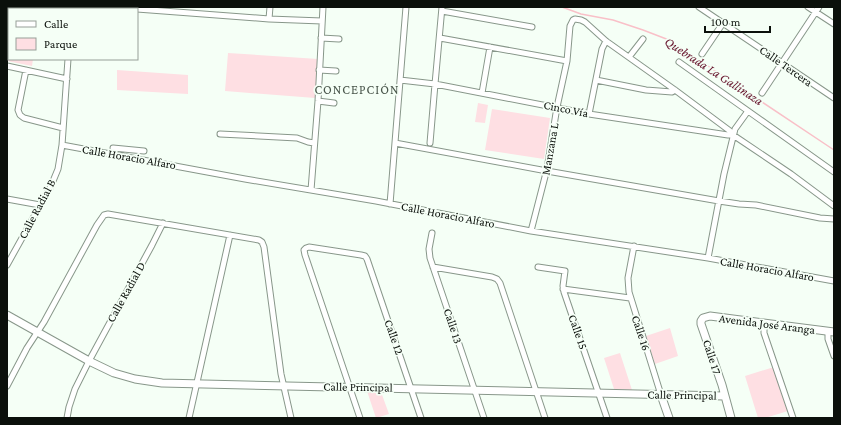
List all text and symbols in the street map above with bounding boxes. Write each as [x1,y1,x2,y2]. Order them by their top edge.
legend [8,8,138,60]
scale bar [705,8,770,34]
text: 100 m [711,15,741,29]
text: Calle [44,17,68,31]
water label: Quebrada La Gallinaza [662,34,766,108]
text: Parque [44,37,77,51]
street label: Calle Tercera [757,43,816,90]
district label: CONCEPCIÓN [315,82,400,97]
street label: Cinco Vía [543,98,590,120]
street label: Manzana L [539,122,561,176]
street label: Calle Horacio Alfaro [81,142,177,172]
street label: Calle Radial B [15,176,59,241]
street label: Calle Horacio Alfaro [400,199,496,231]
street label: Calle Horacio Alfaro [719,254,815,284]
street label: Calle Radial D [104,259,148,325]
street label: Calle 13 [441,307,465,346]
street label: Avenida José Aranga [718,311,816,337]
street label: Calle 15 [566,313,590,351]
street label: Calle 16 [629,313,653,353]
street label: Calle 12 [382,318,407,357]
street label: Calle 17 [700,338,724,377]
street label: Calle Principal [323,379,393,395]
street label: Calle Principal [647,387,717,403]

